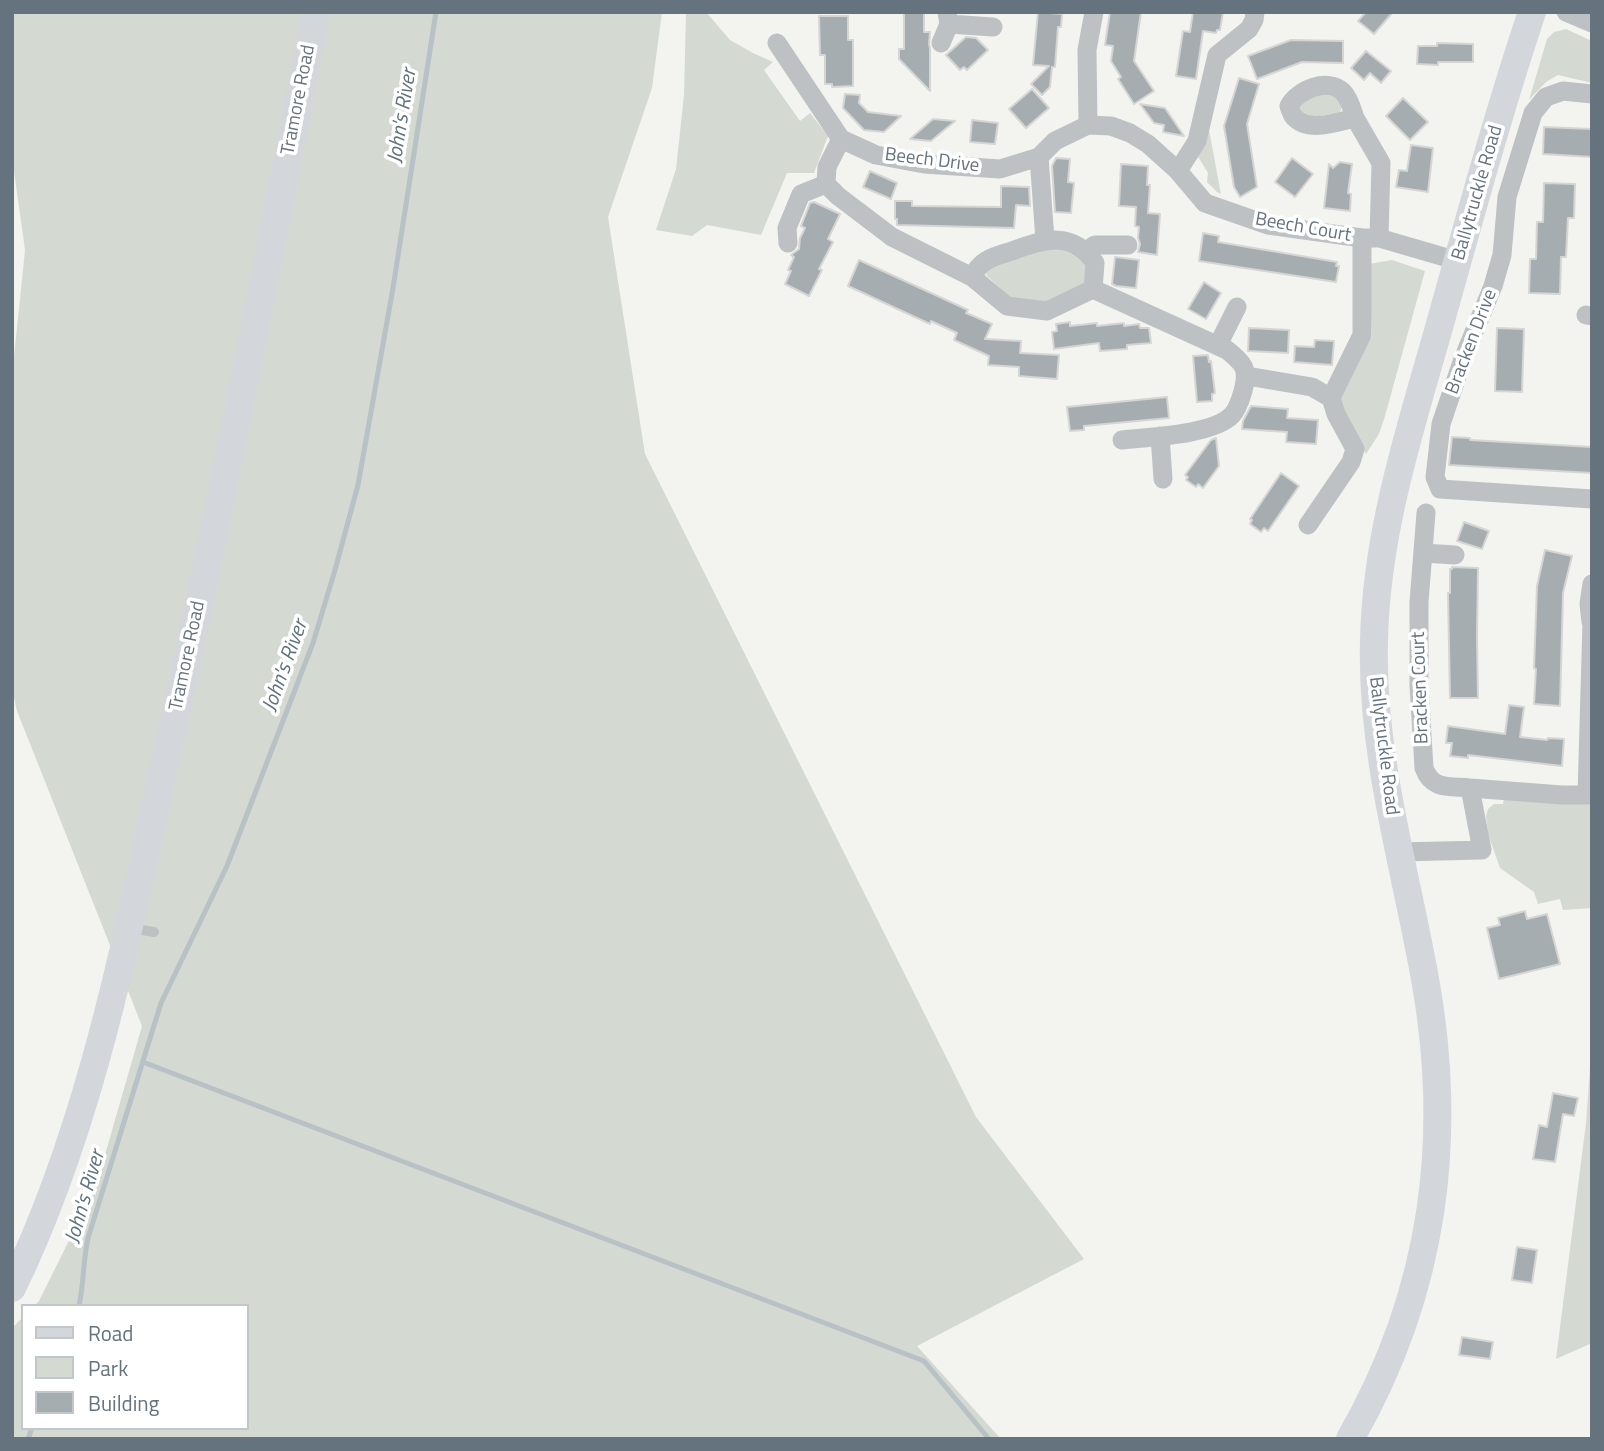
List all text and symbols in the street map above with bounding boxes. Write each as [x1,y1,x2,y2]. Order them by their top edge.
street label: Tramore Road [277,43,321,157]
water label: John's River [383,67,423,165]
street label: Ballytruckle Road [1448,123,1508,263]
street label: Beech Drive [883,144,981,178]
street label: Beech Court [1253,208,1353,248]
street label: Bracken Drive [1442,286,1502,398]
street label: Tramore Road [165,599,211,713]
water label: John's River [258,617,314,715]
street label: Bracken Court [1408,631,1434,745]
street label: Ballytruckle Road [1363,676,1403,816]
water label: John's River [61,1148,111,1246]
legend [21,1304,248,1430]
text: Road [88,1317,133,1349]
text: Park [88,1352,128,1384]
text: Building [88,1387,159,1419]

